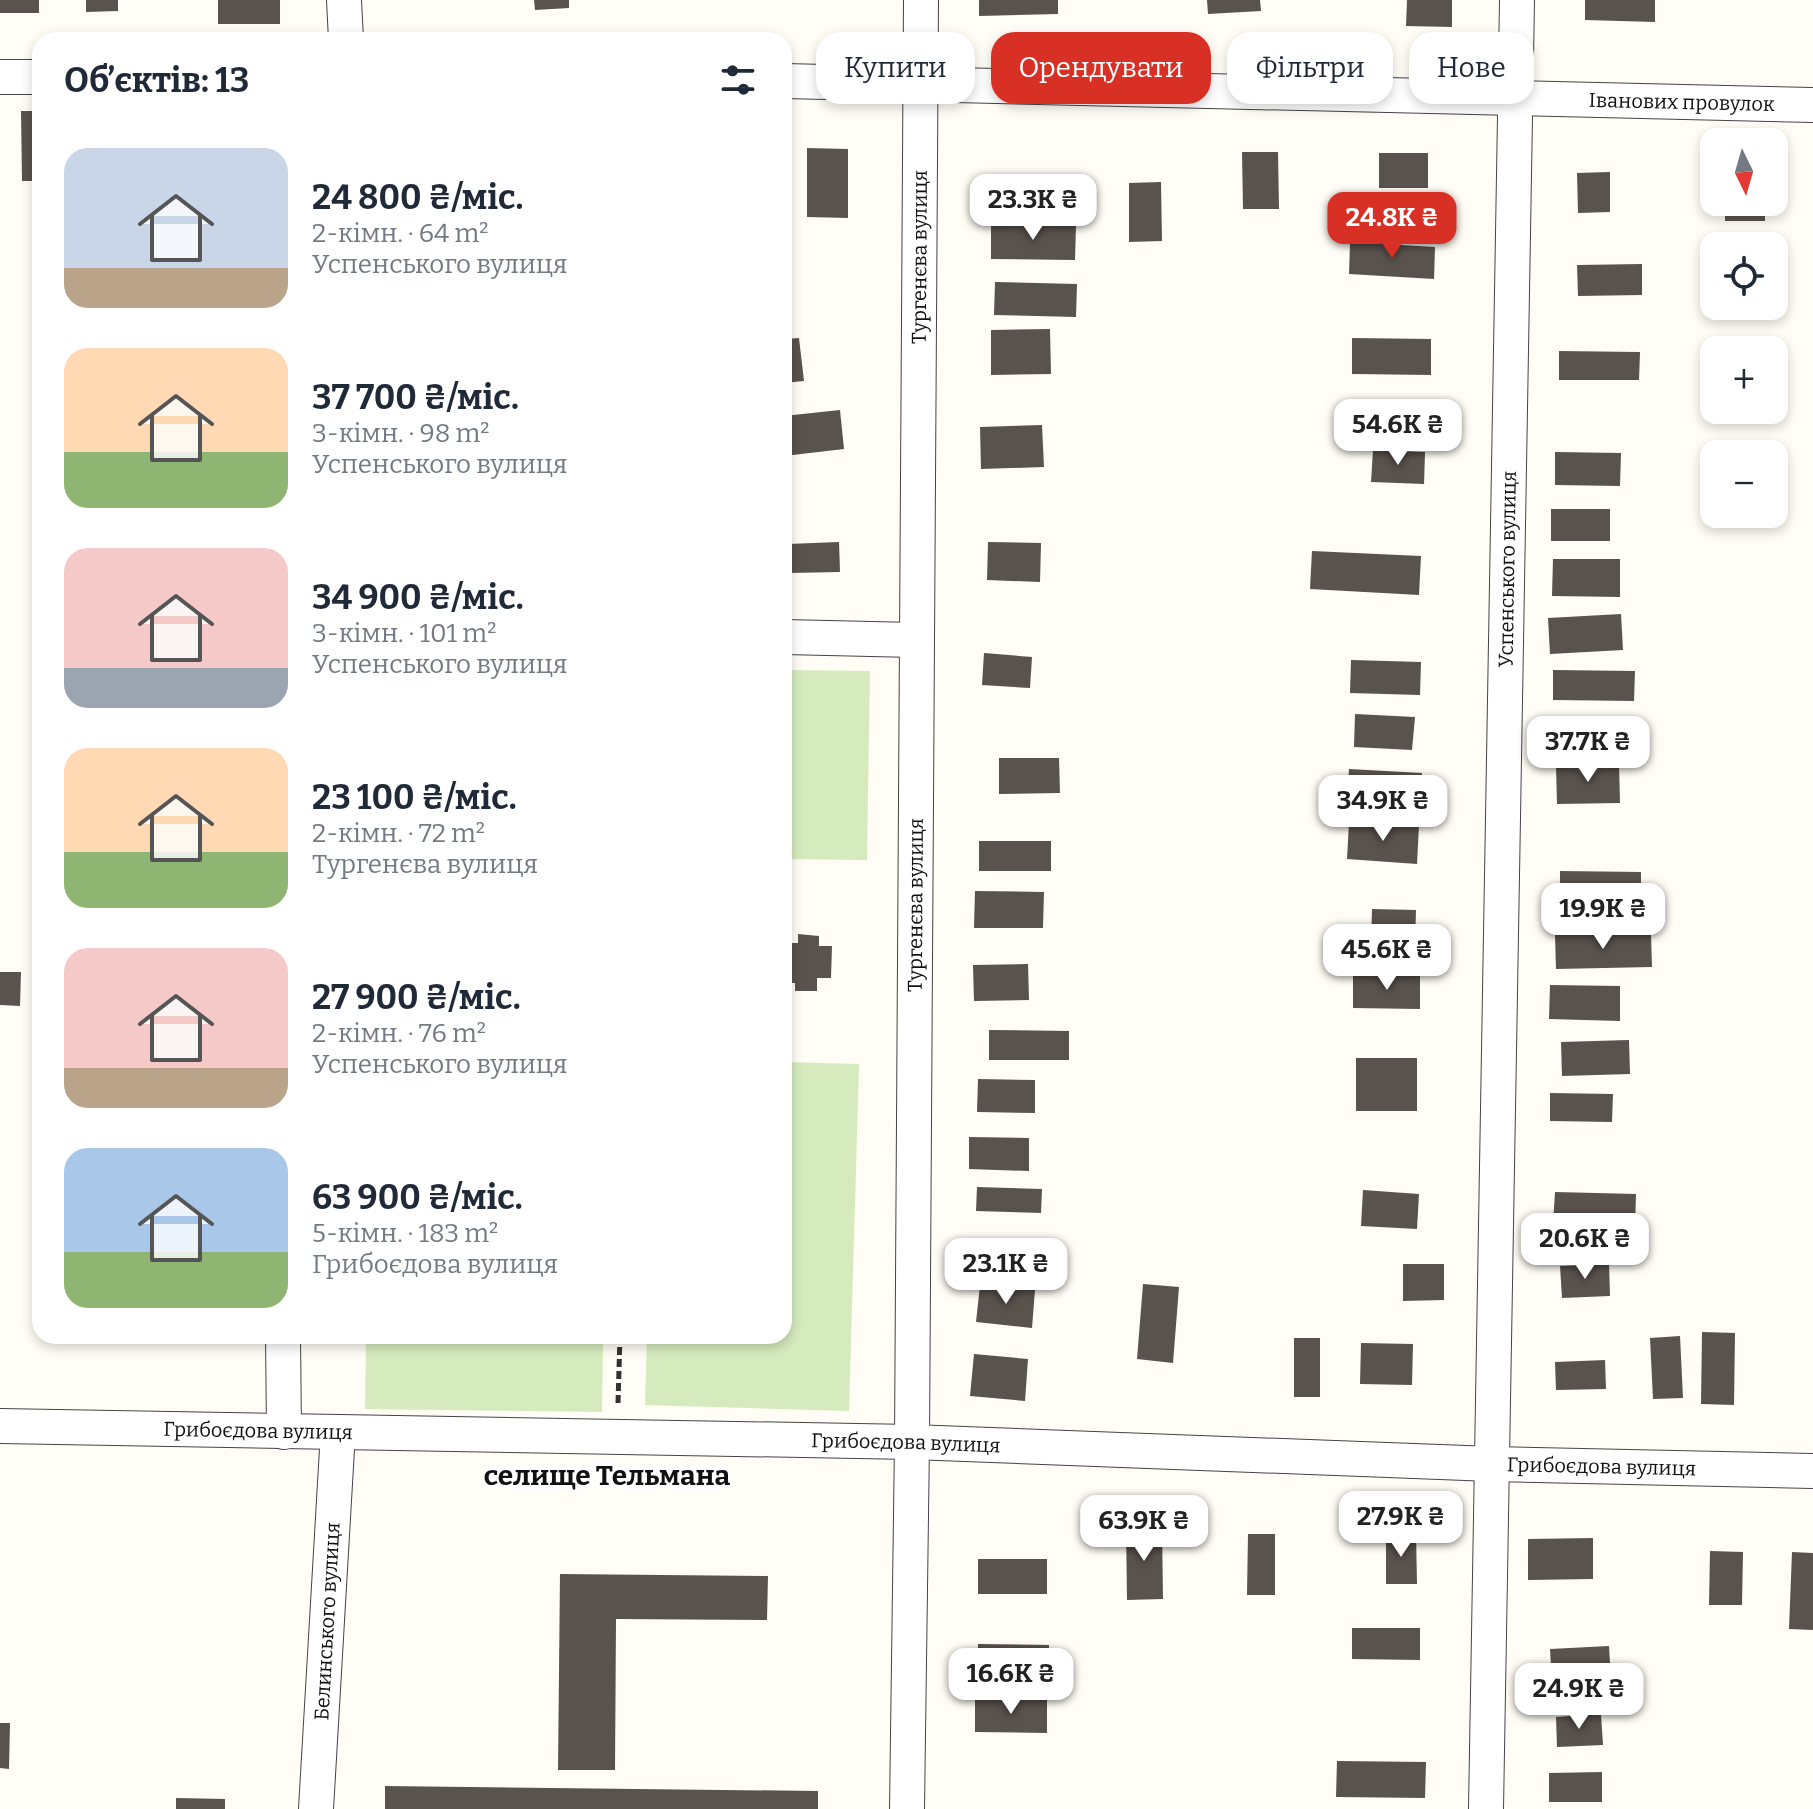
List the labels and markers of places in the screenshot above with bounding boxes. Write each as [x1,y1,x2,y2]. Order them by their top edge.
pin: 23.3K ₴ [959,174,1107,242]
pin: 24.8K ₴ [1318,192,1466,260]
pin: 54.6K ₴ [1324,399,1472,467]
pin: 37.7K ₴ [1514,716,1662,784]
pin: 34.9K ₴ [1309,775,1457,843]
pin: 19.9K ₴ [1529,883,1677,951]
pin: 45.6K ₴ [1313,924,1461,992]
pin: 20.6K ₴ [1511,1213,1659,1281]
pin: 23.1K ₴ [932,1238,1080,1306]
pin: 27.9K ₴ [1327,1491,1475,1559]
pin: 63.9K ₴ [1070,1495,1218,1563]
pin: 16.6K ₴ [937,1648,1085,1716]
pin: 24.9K ₴ [1505,1663,1653,1731]

